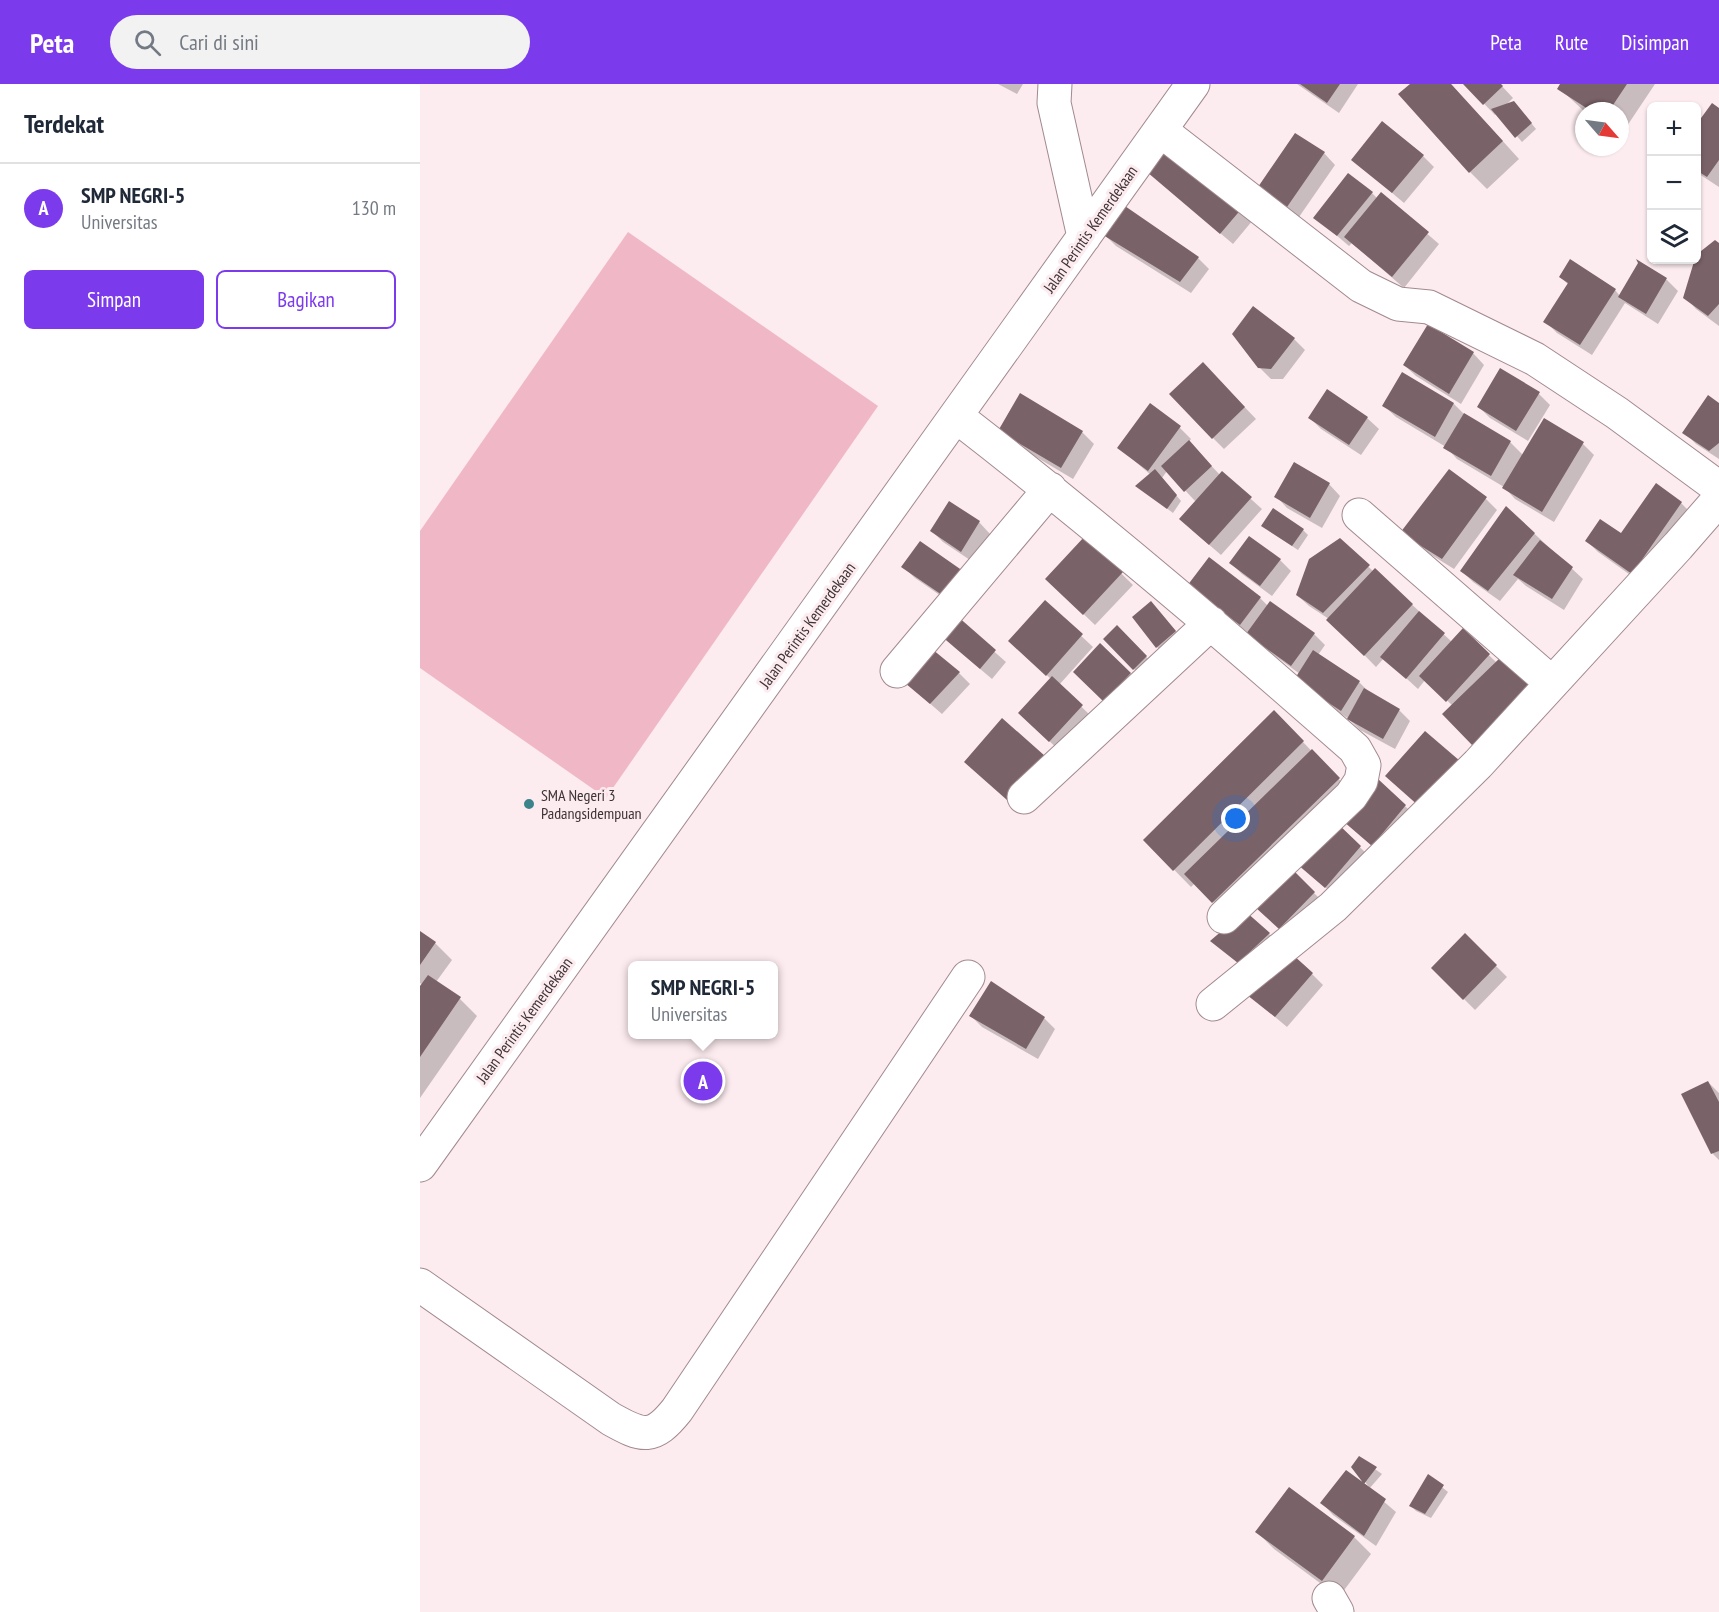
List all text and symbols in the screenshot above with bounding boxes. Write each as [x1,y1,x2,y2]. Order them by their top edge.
search box [110,15,530,69]
text: Peta [30,24,74,61]
icon: search [131,26,164,59]
text: Cari di sini [179,28,259,56]
text: Peta [1490,29,1522,56]
text: Rute [1555,29,1588,56]
text: Disimpan [1621,29,1689,56]
north arrow [1575,102,1629,156]
map controls [1647,102,1701,264]
button: + [1647,102,1701,156]
text: Terdekat [24,107,104,140]
button: − [1647,156,1701,210]
street label: Jalan Perintis Kemerdekaan [1038,162,1141,297]
text: SMP NEGRI-5 [81,181,185,209]
text: A [38,195,49,221]
text: 130 m [352,195,396,221]
text: Universitas [81,209,157,235]
button: layers [1647,210,1701,264]
button: Simpan [24,270,204,329]
button: Bagikan [216,270,396,329]
street label: Jalan Perintis Kemerdekaan [754,558,859,693]
place label: SMA Negeri 3 Padangsidempuan [541,785,642,823]
marker: SMA Negeri 3 Padangsidempuan [522,797,536,811]
your location [1221,804,1250,833]
street label: Jalan Perintis Kemerdekaan [471,953,576,1088]
popup [628,961,778,1039]
text: SMP NEGRI-5 [651,973,755,1001]
text: Universitas [651,1001,727,1027]
pin: A [684,1058,722,1104]

